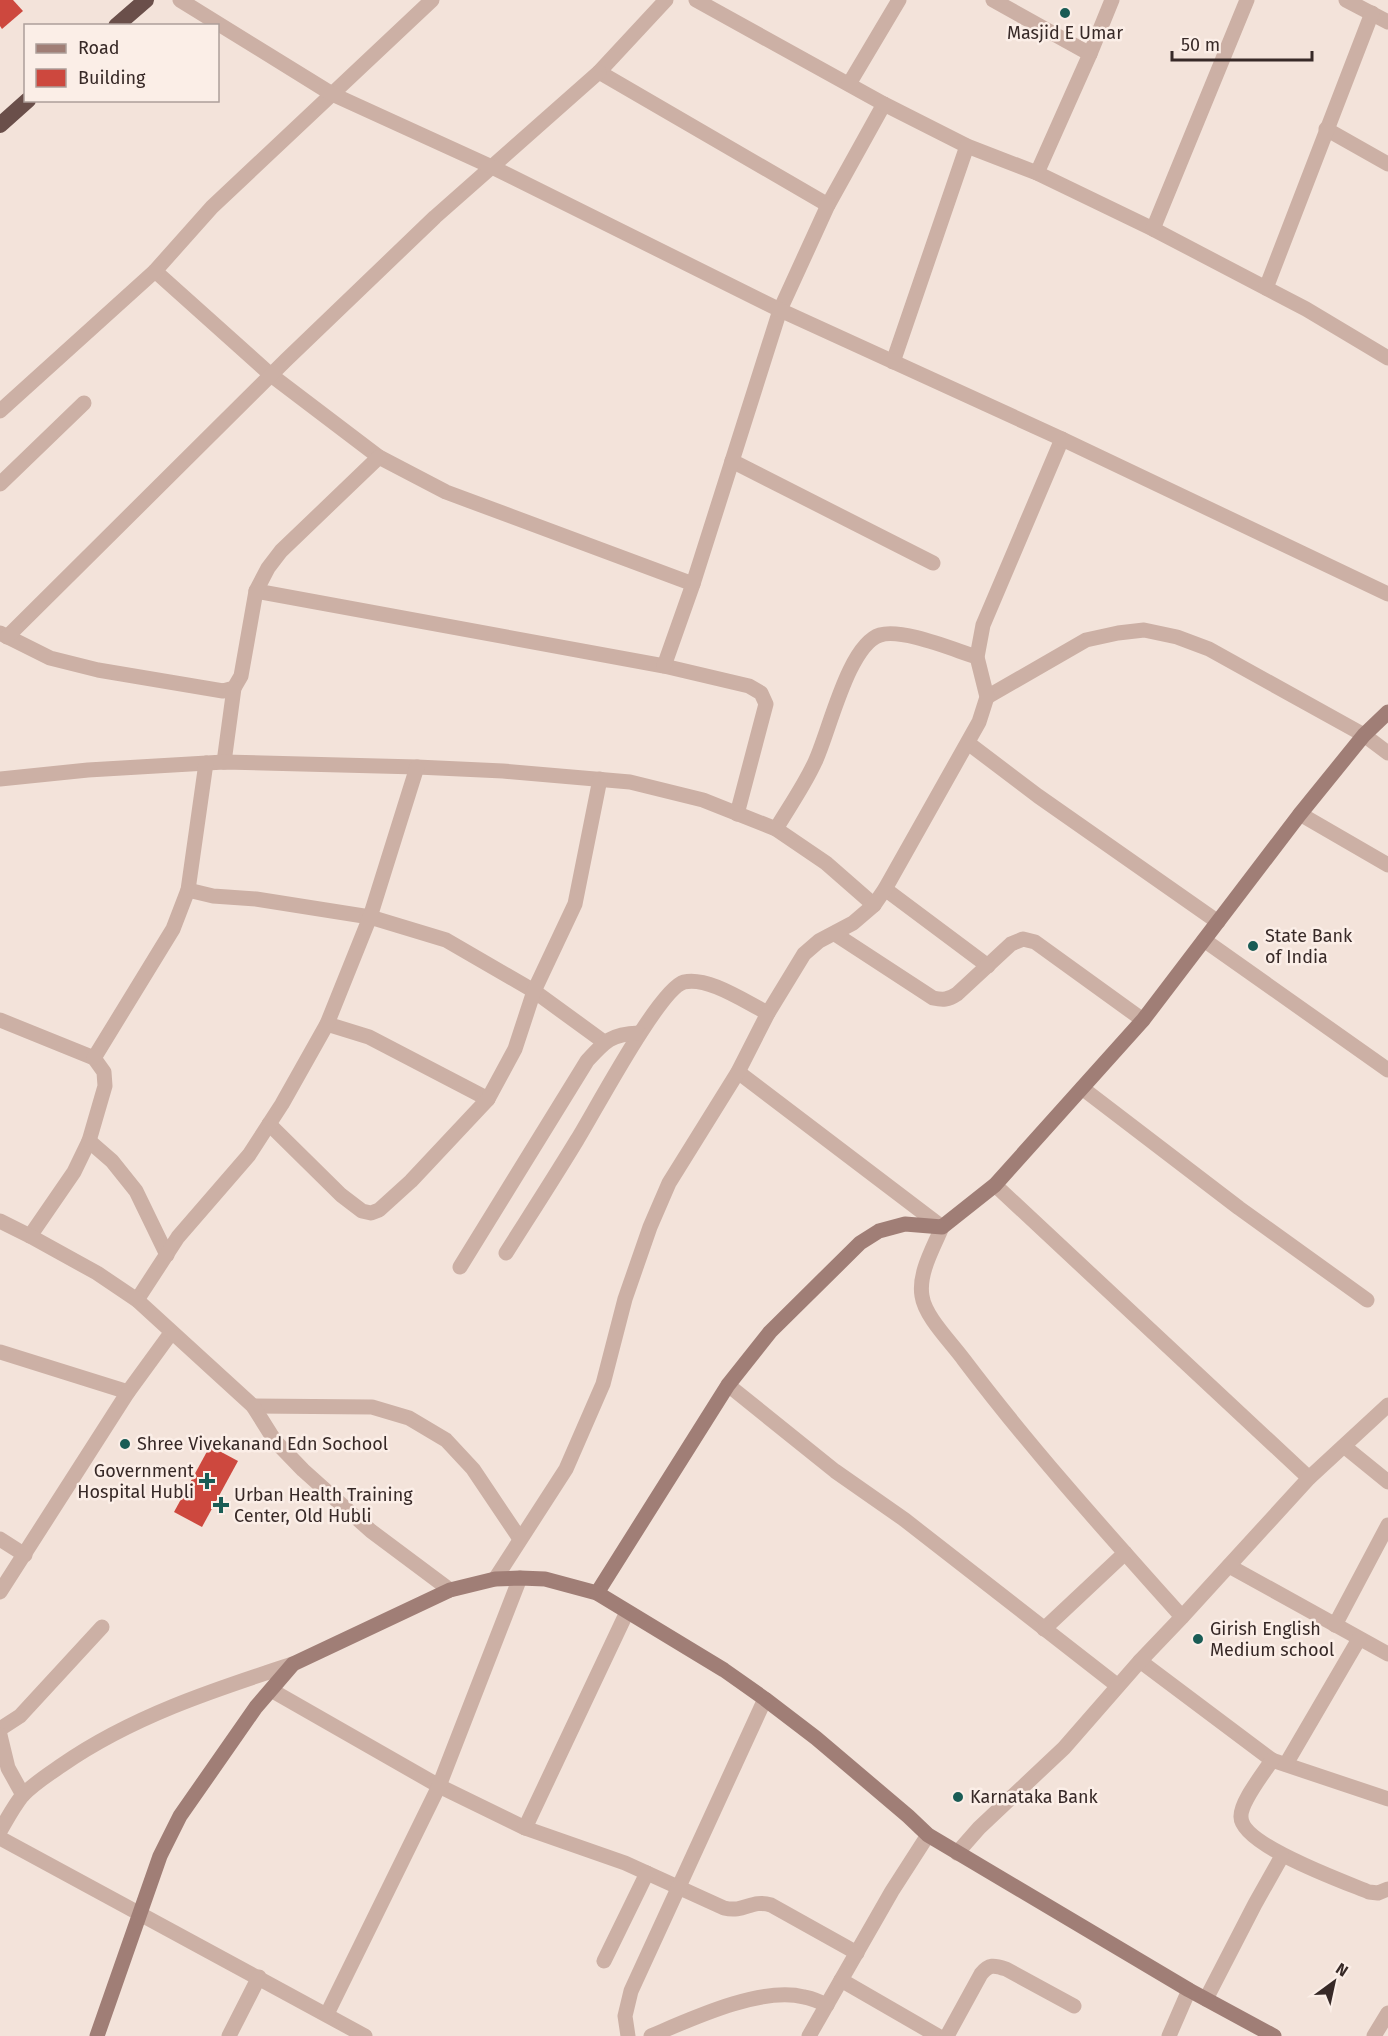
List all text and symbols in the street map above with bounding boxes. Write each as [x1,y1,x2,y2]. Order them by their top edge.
marker: Masjid E Umar [1058,6,1072,20]
place label: Masjid E Umar [1007,22,1123,44]
legend [24,24,219,102]
scale bar [1172,24,1312,62]
text: 50 m [1181,34,1220,56]
text: Road [78,37,120,59]
text: Building [78,67,146,89]
place label: State Bank of India [1265,925,1353,968]
marker: State Bank of India [1246,939,1260,953]
place label: Shree Vivekanand Edn Sochool [137,1433,388,1455]
marker: Shree Vivekanand Edn Sochool [118,1437,132,1451]
place label: Government Hospital Hubli [77,1460,194,1503]
marker: Government Hospital Hubli [198,1472,216,1490]
place label: Urban Health Training Center, Old Hubli [234,1484,413,1527]
marker: Urban Health Training Center, Old Hubli [212,1496,230,1514]
place label: Girish English Medium school [1210,1618,1334,1661]
marker: Girish English Medium school [1191,1632,1205,1646]
place label: Karnataka Bank [970,1786,1099,1808]
marker: Karnataka Bank [951,1790,965,1804]
north arrow [1304,1952,1364,2012]
text: N [1332,1959,1352,1981]

